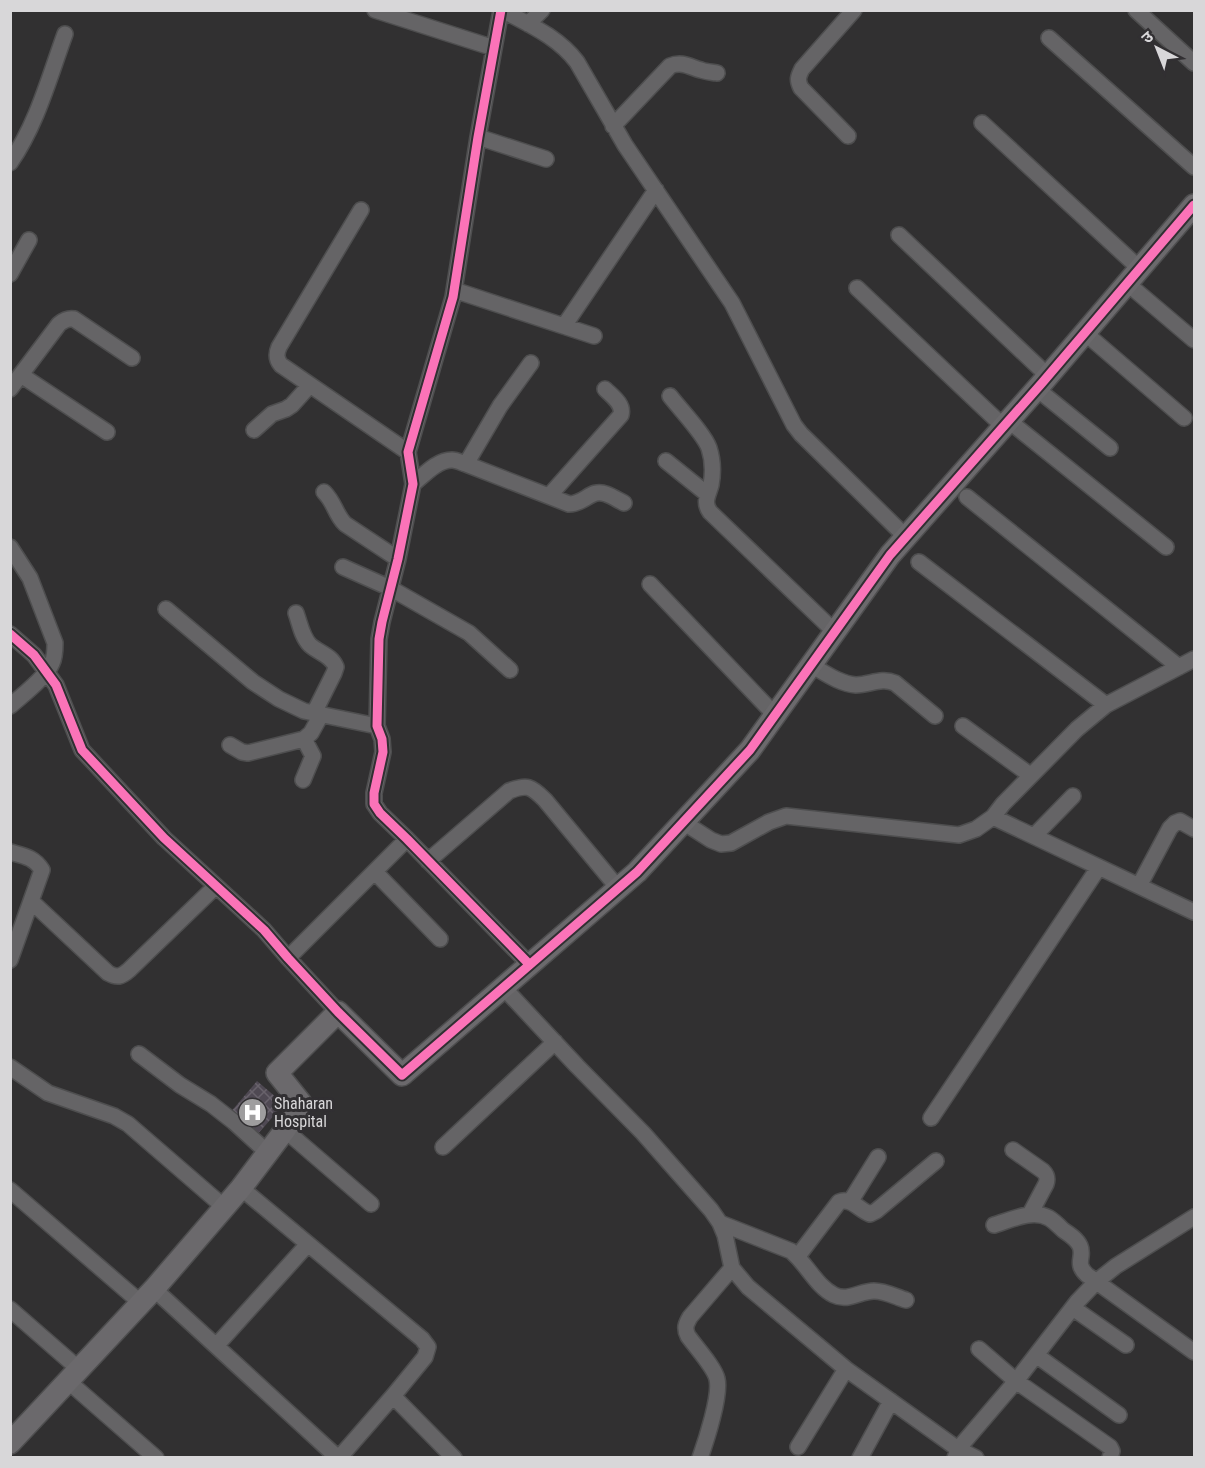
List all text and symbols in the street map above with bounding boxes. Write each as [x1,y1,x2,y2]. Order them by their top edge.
north arrow [1127,18,1187,78]
text: उ [1137,27,1158,47]
place label: Shaharan Hospital [274,1094,333,1131]
hospital icon: Shaharan Hospital [237,1096,269,1128]

